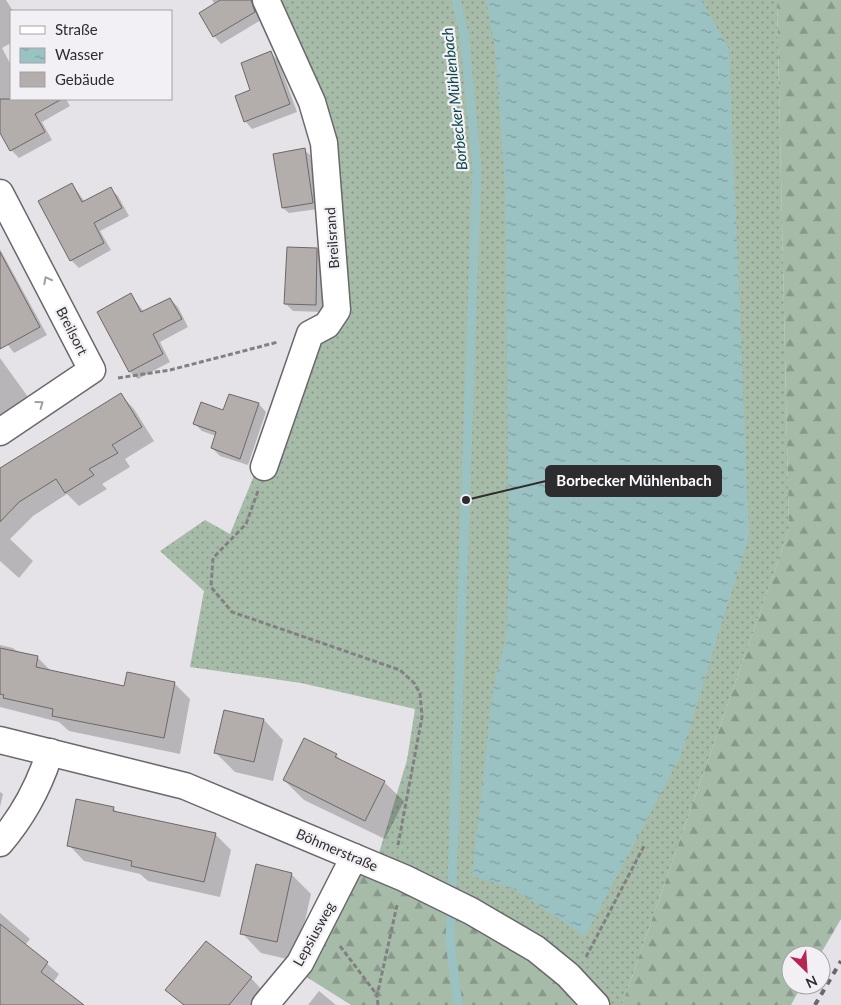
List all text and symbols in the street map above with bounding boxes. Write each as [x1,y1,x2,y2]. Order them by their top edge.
legend [10,10,172,100]
text: Straße [55,20,98,38]
water label: Borbecker Mühlenbach [438,27,470,171]
text: Wasser [55,45,104,63]
text: Gebäude [55,70,114,88]
street label: Breilsrand [321,207,342,269]
one-way arrow [43,276,53,285]
street label: Breilsort [53,304,92,358]
one-way arrow [34,401,44,410]
callout: Borbecker Mühlenbach [546,466,721,496]
text: Borbecker Mühlenbach [556,471,712,489]
street label: Böhmerstraße [294,825,381,874]
street label: Lepsiusweg [289,899,338,969]
north arrow [781,945,831,995]
text: N [803,972,820,992]

